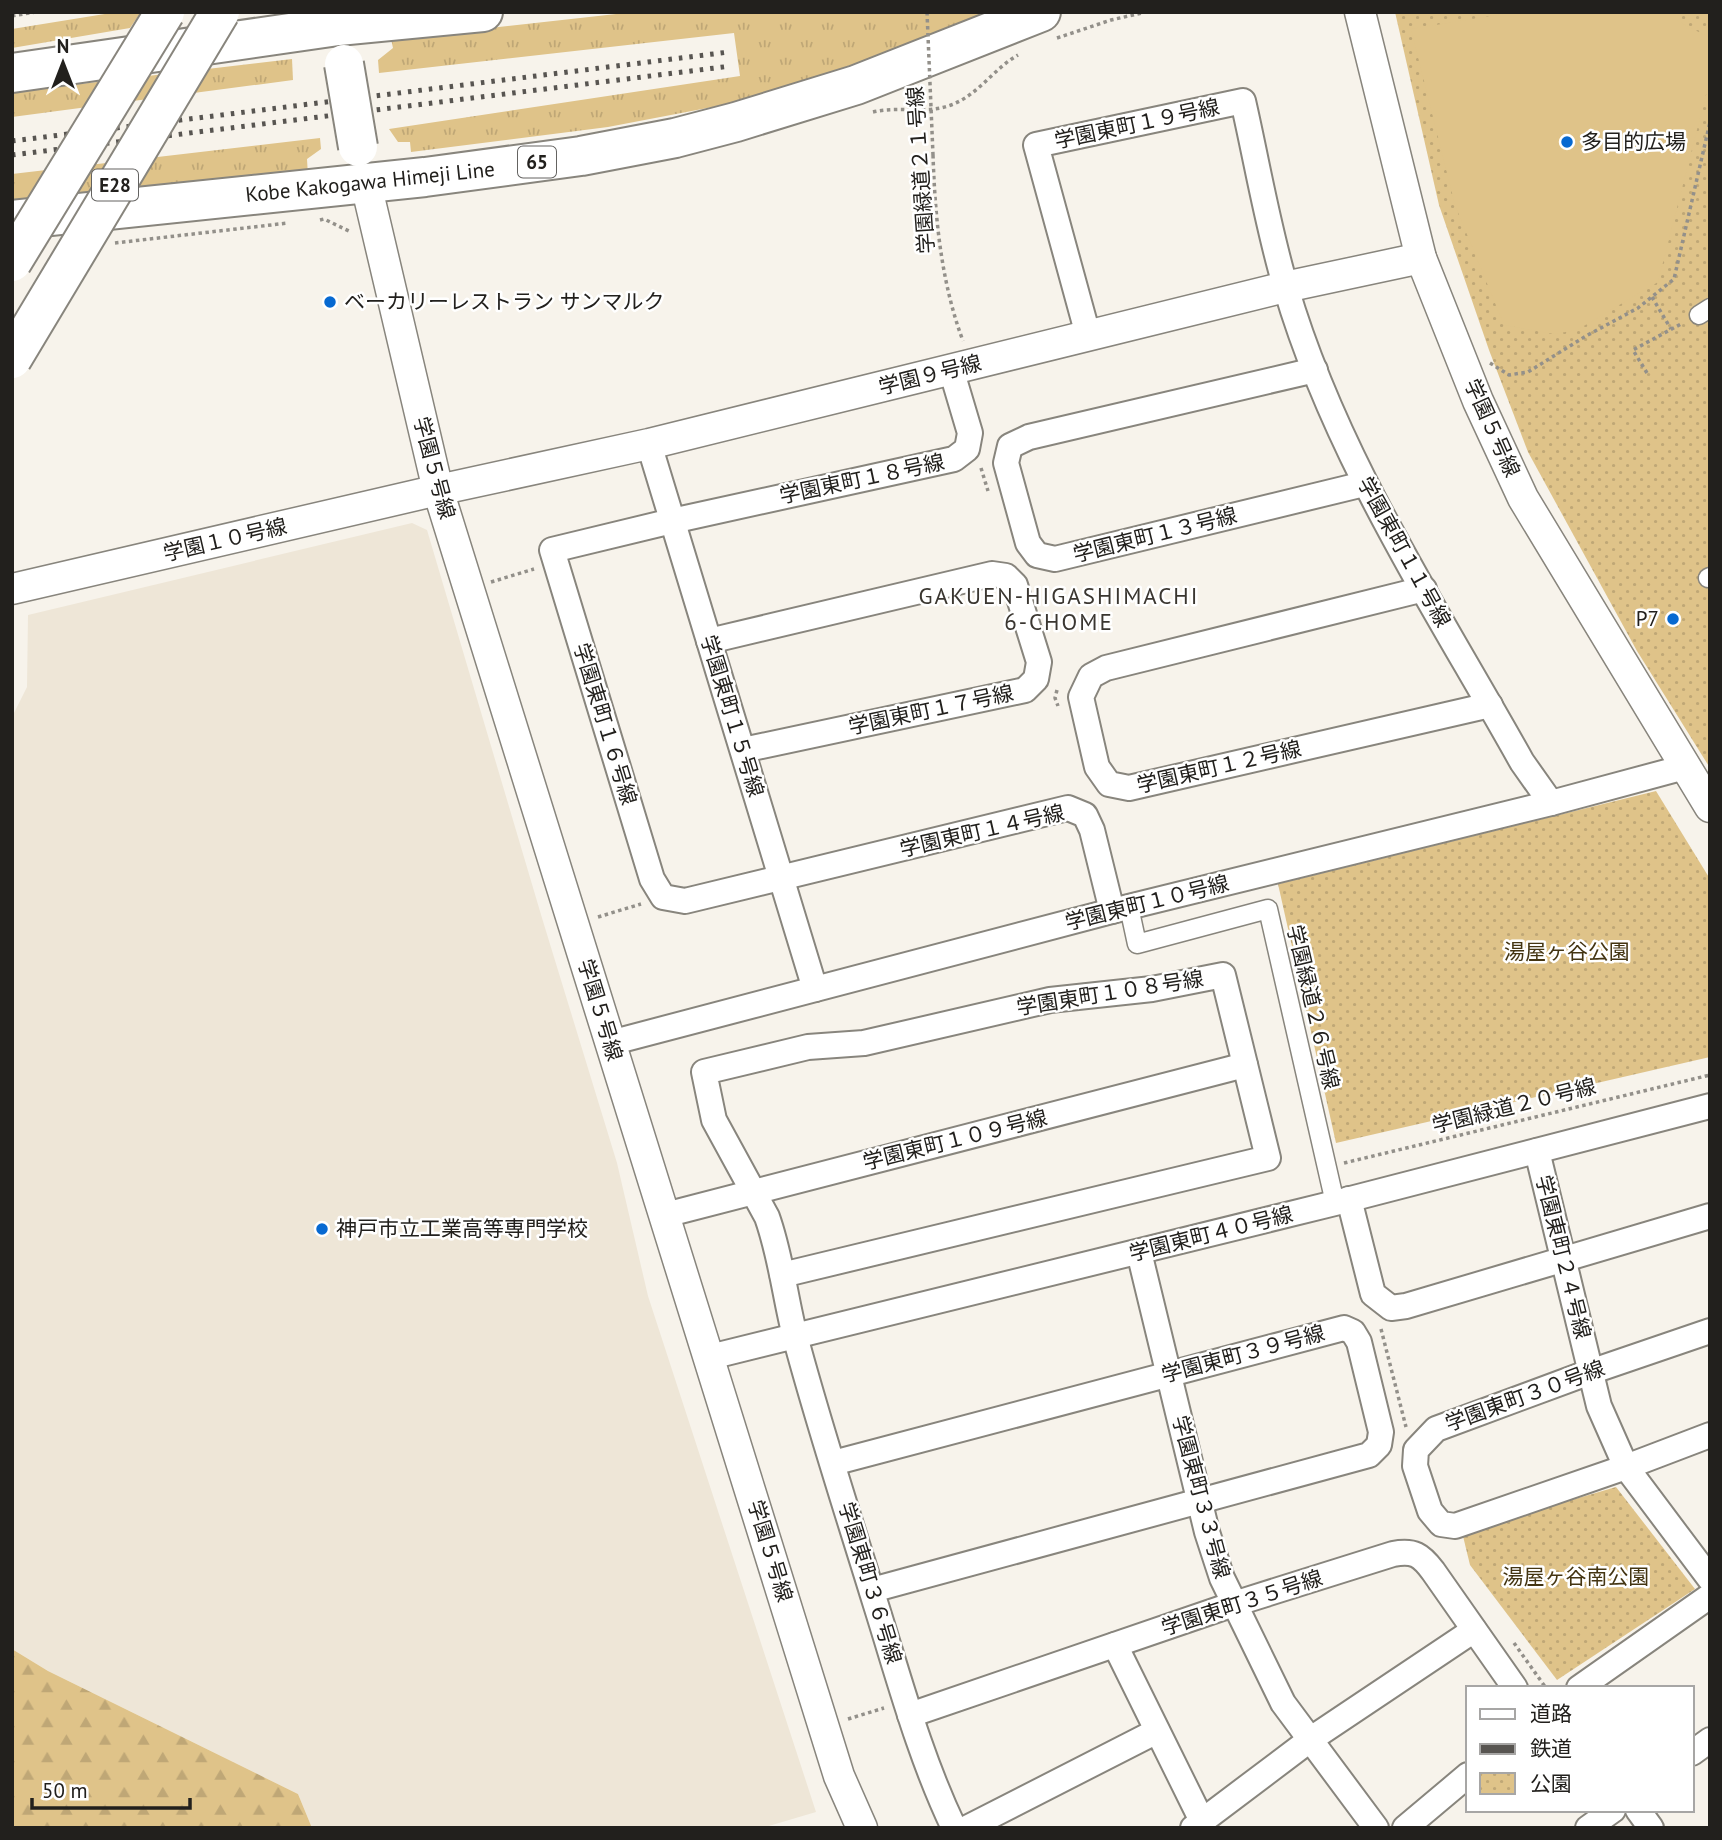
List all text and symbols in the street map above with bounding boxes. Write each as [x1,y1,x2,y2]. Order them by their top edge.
north arrow [28,28,98,98]
text: N [57,34,69,58]
street label: 学園緑道２１号線 [901,85,940,255]
street label: 学園東町１９号線 [1052,93,1222,154]
place label: 多目的広場 [1581,128,1686,155]
marker: 多目的広場 [1559,134,1575,150]
road number: 65 [518,146,556,178]
street label: Kobe Kakogawa Himeji Line [244,155,496,208]
road number: E28 [92,169,138,200]
place label: ベーカリーレストラン サンマルク [344,288,665,315]
marker: ベーカリーレストラン サンマルク [322,294,338,310]
street label: 学園９号線 [876,349,984,400]
street label: 学園５号線 [1459,374,1526,481]
street label: 学園５号線 [408,414,461,522]
street label: 学園東町１８号線 [777,448,947,509]
street label: 学園東町１１号線 [1352,472,1457,632]
street label: 学園東町１３号線 [1070,501,1240,568]
street label: 学園１０号線 [160,512,289,567]
district label: GAKUEN-HIGASHIMACHI 6-CHOME [918,581,1200,636]
place label: P7 [1636,605,1659,632]
marker: P7 [1665,611,1681,627]
street label: 学園東町１５号線 [695,632,770,800]
street label: 学園東町１６号線 [568,640,643,808]
street label: 学園東町１７号線 [846,679,1016,740]
street label: 学園東町１２号線 [1134,734,1304,799]
street label: 学園東町１４号線 [897,798,1067,863]
street label: 学園東町１０号線 [1062,869,1232,936]
street label: 学園緑道２６号線 [1281,922,1346,1092]
park label: 湯屋ヶ谷公園 [1504,938,1630,965]
street label: 学園５号線 [572,956,629,1064]
street label: 学園東町１０８号線 [1014,964,1205,1021]
street label: 学園緑道２０号線 [1429,1072,1599,1139]
street label: 学園東町１０９号線 [860,1104,1050,1175]
street label: 学園東町２４号線 [1530,1172,1597,1342]
street label: 学園東町４０号線 [1126,1200,1296,1267]
place label: 神戸市立工業高等専門学校 [336,1215,588,1242]
marker: 神戸市立工業高等専門学校 [314,1221,330,1237]
street label: 学園東町３９号線 [1158,1319,1328,1388]
street label: 学園東町３０号線 [1441,1354,1608,1437]
street label: 学園東町３３号線 [1167,1412,1236,1582]
street label: 学園５号線 [742,1497,799,1605]
street label: 学園東町３６号線 [833,1499,908,1667]
park label: 湯屋ヶ谷南公園 [1503,1563,1650,1590]
street label: 学園東町３５号線 [1158,1564,1326,1641]
legend [1466,1686,1694,1812]
text: 道路 [1530,1700,1572,1727]
text: 鉄道 [1530,1735,1572,1762]
scale bar [32,1766,189,1810]
text: 公園 [1530,1770,1572,1797]
text: 50 m [42,1777,88,1804]

